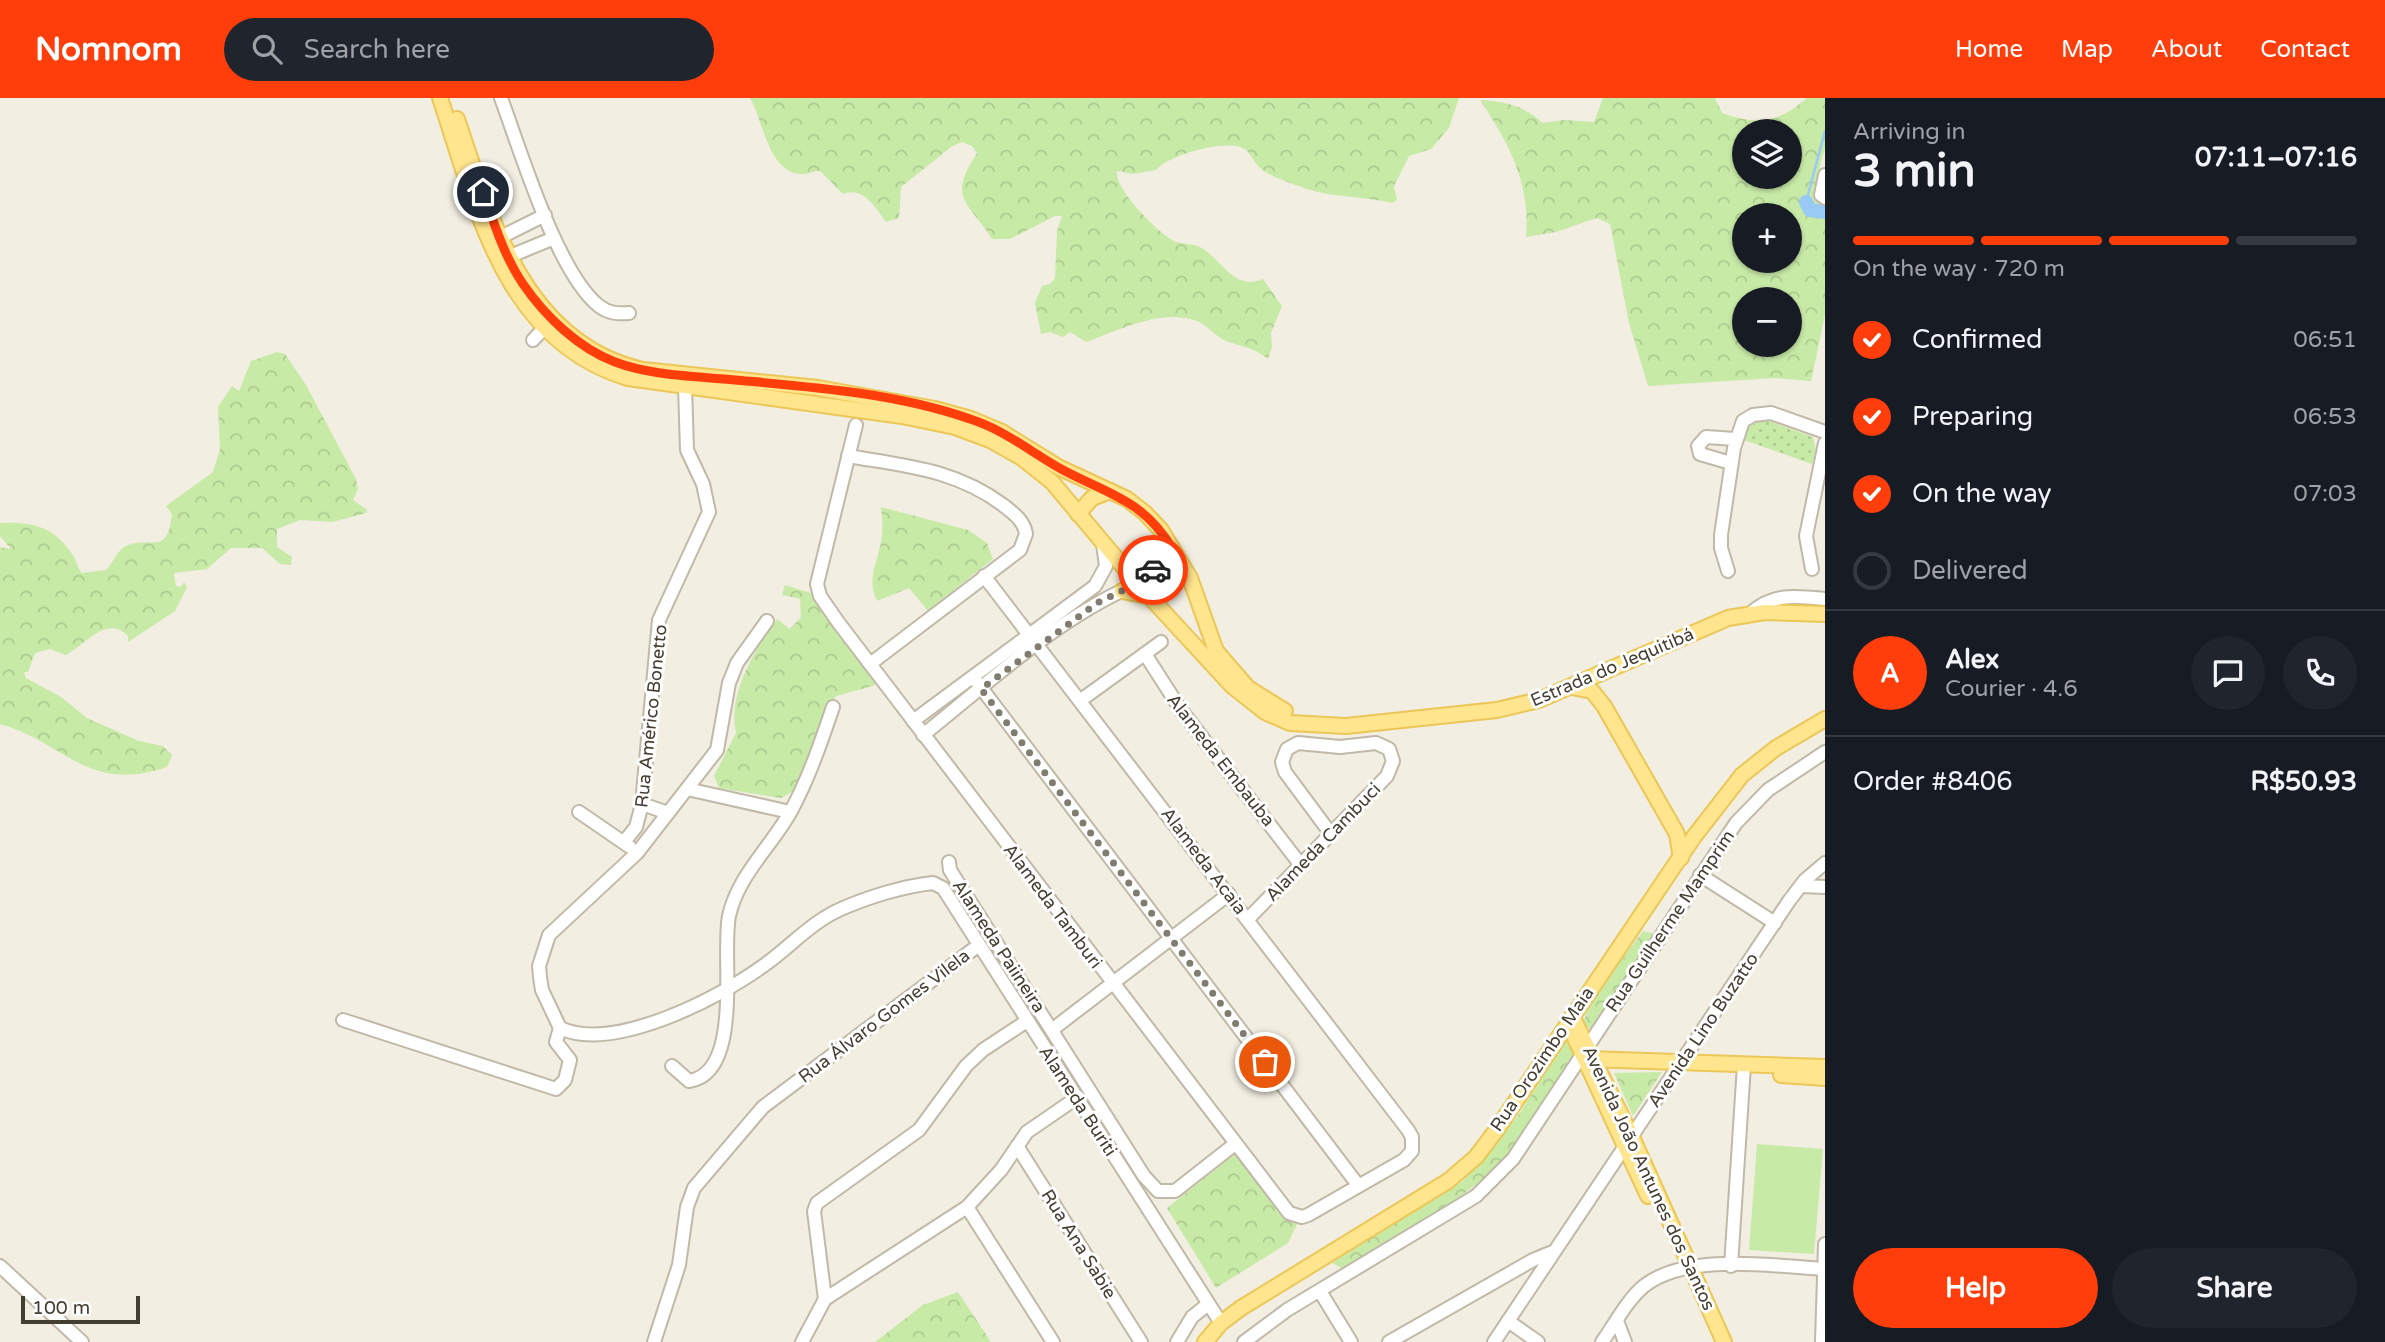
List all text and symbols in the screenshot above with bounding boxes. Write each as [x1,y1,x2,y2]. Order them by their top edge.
search box [224,18,714,81]
text: Nomnom [35,30,182,69]
icon: search [248,30,286,68]
text: Search here [304,34,450,65]
text: Home [1955,35,2023,64]
text: Map [2061,35,2113,64]
text: About [2151,35,2222,64]
text: Contact [2260,35,2350,64]
text: Arriving in [1853,118,1966,146]
map controls [1732,119,1802,357]
button: layers [1732,119,1802,189]
text: 07:11–07:16 [2195,142,2357,173]
text: 3 min [1853,144,1976,199]
pin [453,162,513,222]
icon: home [464,173,502,211]
button: + [1732,203,1802,273]
text: On the way · 720 m [1853,255,2065,283]
button: − [1732,287,1802,357]
icon: check [1853,321,1891,359]
text: Confirmed [1912,324,2042,355]
text: 06:51 [2293,326,2357,354]
icon: check [1853,398,1891,436]
text: Preparing [1912,401,2033,432]
text: 06:53 [2293,403,2357,431]
icon: check [1853,475,1891,513]
text: On the way [1912,478,2052,509]
text: 07:03 [2293,480,2357,508]
courier [1118,535,1188,605]
icon: car [1134,551,1172,589]
text: Delivered [1912,555,2028,586]
street label: Rua Américo Bonetto [630,623,672,809]
street label: Estrada do Jequitibá [1527,623,1697,711]
button: chat [2191,636,2265,710]
button: phone [2283,636,2357,710]
text: Alex [1945,644,1999,675]
text: A [1880,658,1900,689]
text: Courier · 4.6 [1945,675,2078,703]
street label: Alameda Embauba [1162,689,1280,831]
text: Order #8406 [1853,766,2013,797]
text: R$50.93 [2250,766,2357,797]
street label: Alameda Cambuci [1261,778,1385,906]
street label: Alameda Acaia [1157,803,1251,919]
street label: Rua Guilherme Mamprim [1601,826,1739,1016]
street label: Alameda Tamburi [999,839,1107,973]
street label: Alameda Paiineira [948,875,1050,1017]
street label: Rua Álvaro Gomes Vilela [794,944,974,1088]
street label: Avenida Lino Buzatto [1643,948,1763,1112]
street label: Rua Orozimbo Maia [1485,983,1599,1135]
pin [1235,1032,1295,1092]
street label: Alameda Buriti [1034,1042,1122,1160]
street label: Avenida João Antunes dos Santos [1578,1042,1720,1314]
icon: bag [1246,1043,1284,1081]
street label: Rua Ana Sabie [1037,1185,1121,1303]
button: Help [1853,1248,2098,1328]
button: Share [2112,1248,2357,1328]
scale bar [21,1293,140,1325]
text: 100 m [32,1297,90,1319]

